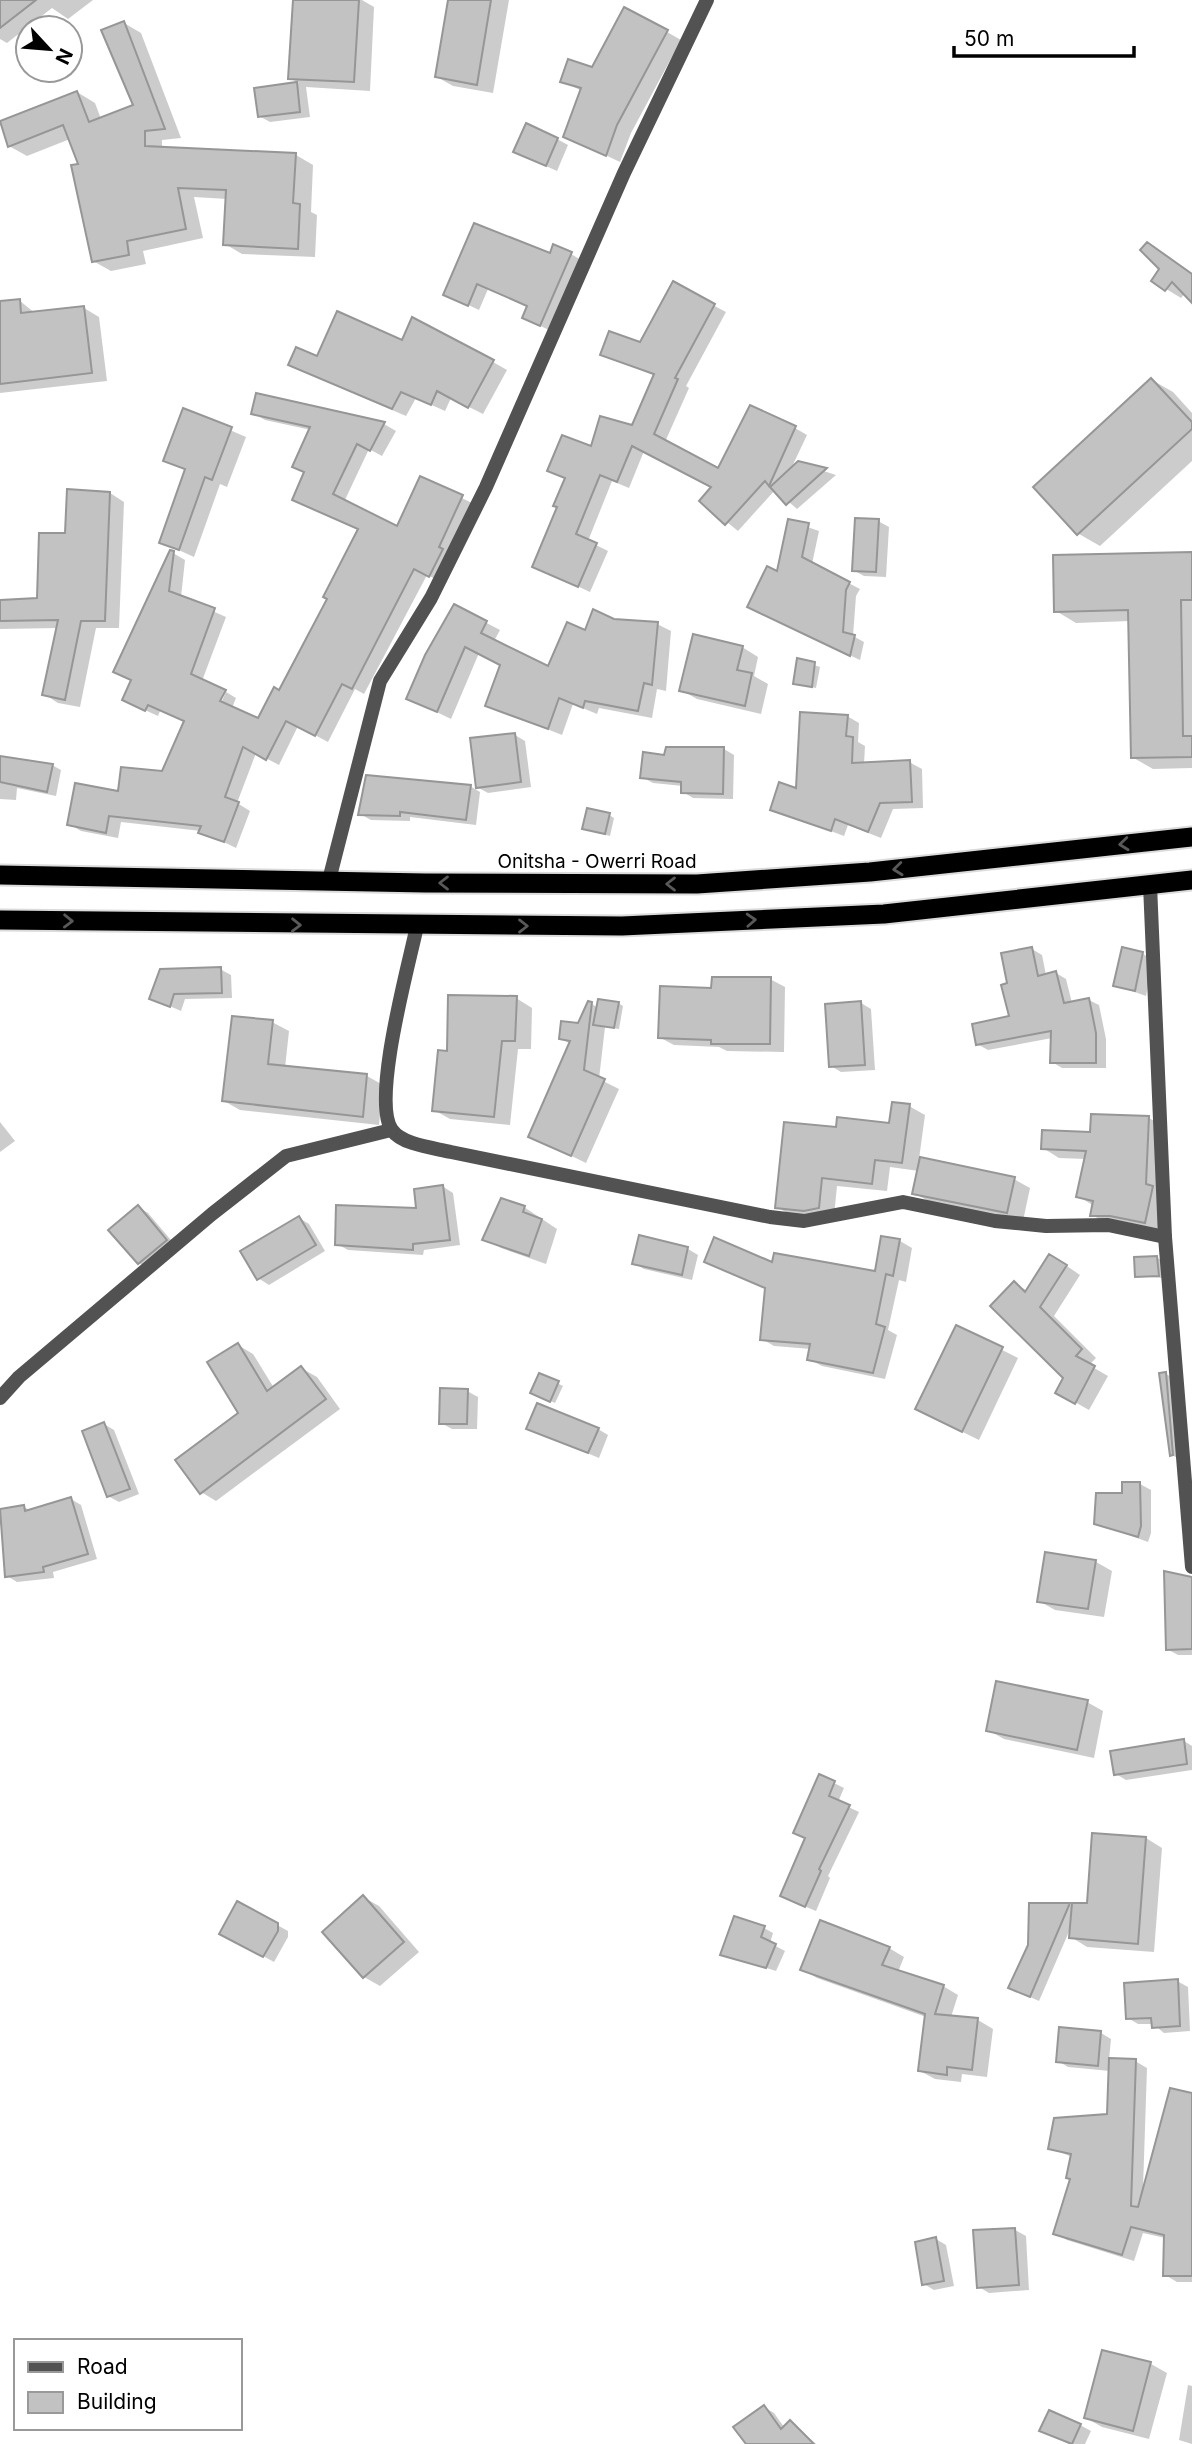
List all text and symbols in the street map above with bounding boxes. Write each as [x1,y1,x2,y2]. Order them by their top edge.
north arrow [14,14,84,84]
scale bar [954,14,1134,58]
text: 50 m [964,26,1014,51]
text: N [50,45,77,68]
one-way arrow [1118,836,1129,851]
street label: Onitsha - Owerri Road [497,850,697,873]
one-way arrow [892,862,904,877]
one-way arrow [438,875,448,891]
one-way arrow [665,876,676,892]
one-way arrow [745,913,756,928]
one-way arrow [63,914,74,929]
one-way arrow [291,917,301,933]
one-way arrow [518,918,529,934]
legend [14,2339,242,2430]
text: Road [77,2354,128,2379]
text: Building [77,2389,157,2414]

